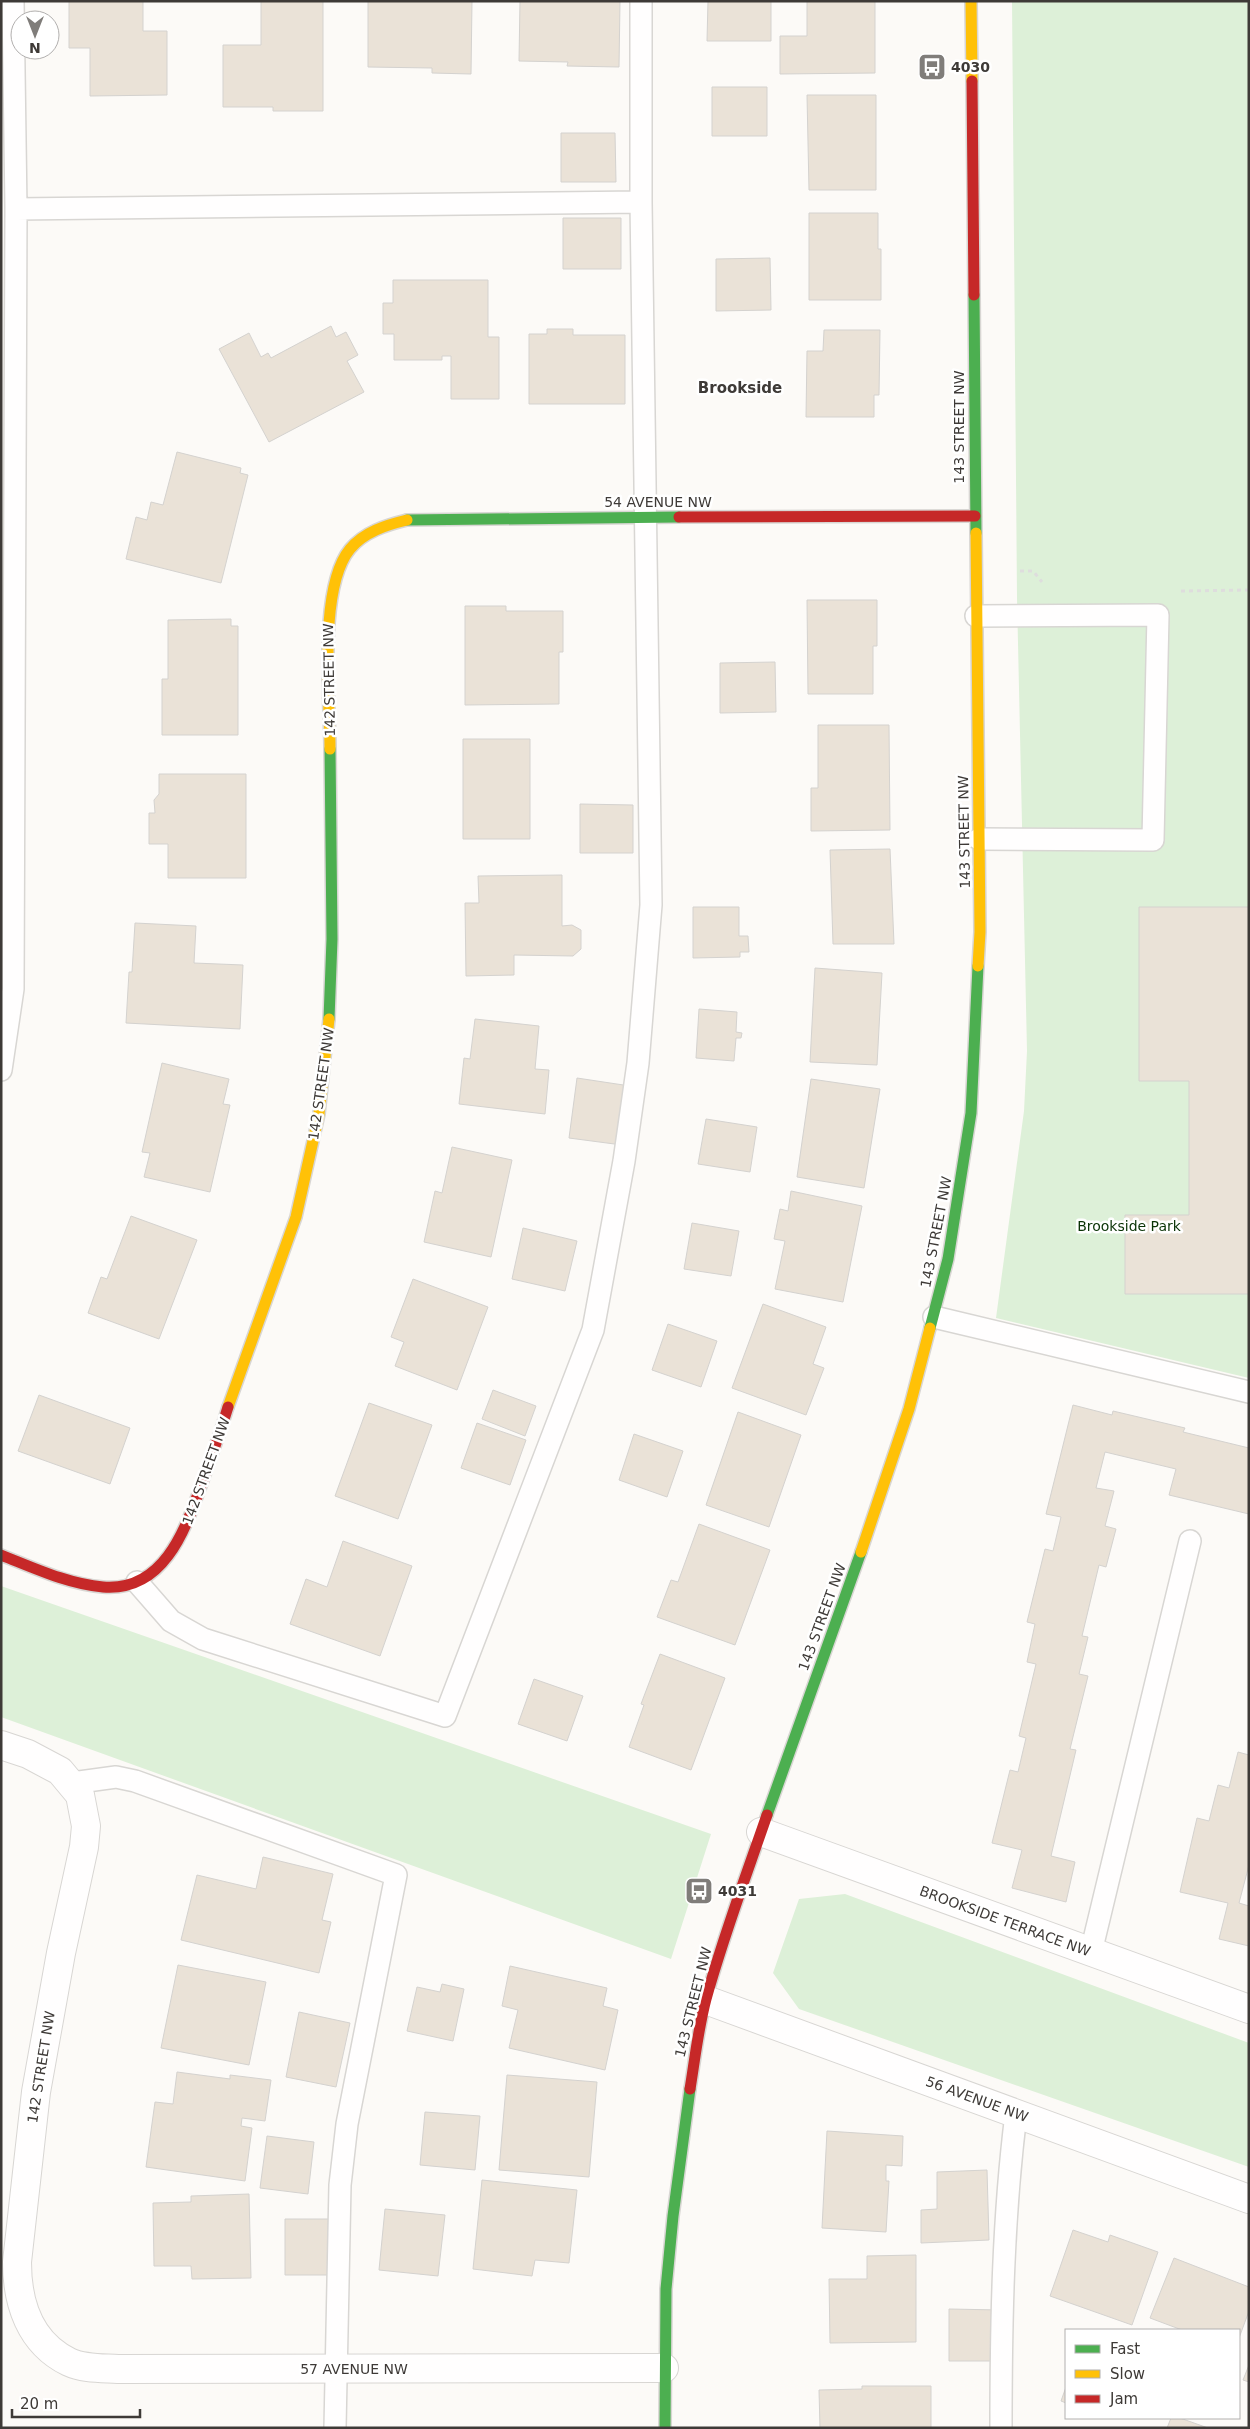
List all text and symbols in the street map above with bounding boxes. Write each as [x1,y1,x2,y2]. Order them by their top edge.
north arrow [10,10,60,60]
text: N [29,40,41,56]
bus stop icon: 4030 [917,52,947,82]
place label: 4030 [951,59,990,75]
street label: 143 STREET NW [951,370,967,484]
district label: Brookside [698,379,782,397]
street label: 54 AVENUE NW [604,494,712,510]
street label: 142 STREET NW [320,623,338,737]
street label: 143 STREET NW [955,775,973,889]
street label: 142 STREET NW [305,1027,337,1141]
street label: 143 STREET NW [917,1175,955,1289]
park label: Brookside Park [1077,1218,1182,1234]
street label: 142 STREET NW [179,1415,233,1527]
street label: 143 STREET NW [795,1561,849,1673]
bus stop icon: 4031 [684,1876,714,1906]
place label: 4031 [718,1883,757,1899]
street label: BROOKSIDE TERRACE NW [917,1883,1093,1959]
street label: 143 STREET NW [672,1945,715,2059]
street label: 142 STREET NW [24,2010,58,2124]
street label: 56 AVENUE NW [924,2073,1030,2125]
legend [1065,2329,1240,2419]
text: Fast [1110,2340,1140,2358]
street label: 57 AVENUE NW [300,2361,408,2377]
text: Slow [1110,2365,1145,2383]
scale bar [12,2386,140,2418]
text: Jam [1109,2390,1138,2408]
text: 20 m [20,2395,58,2413]

